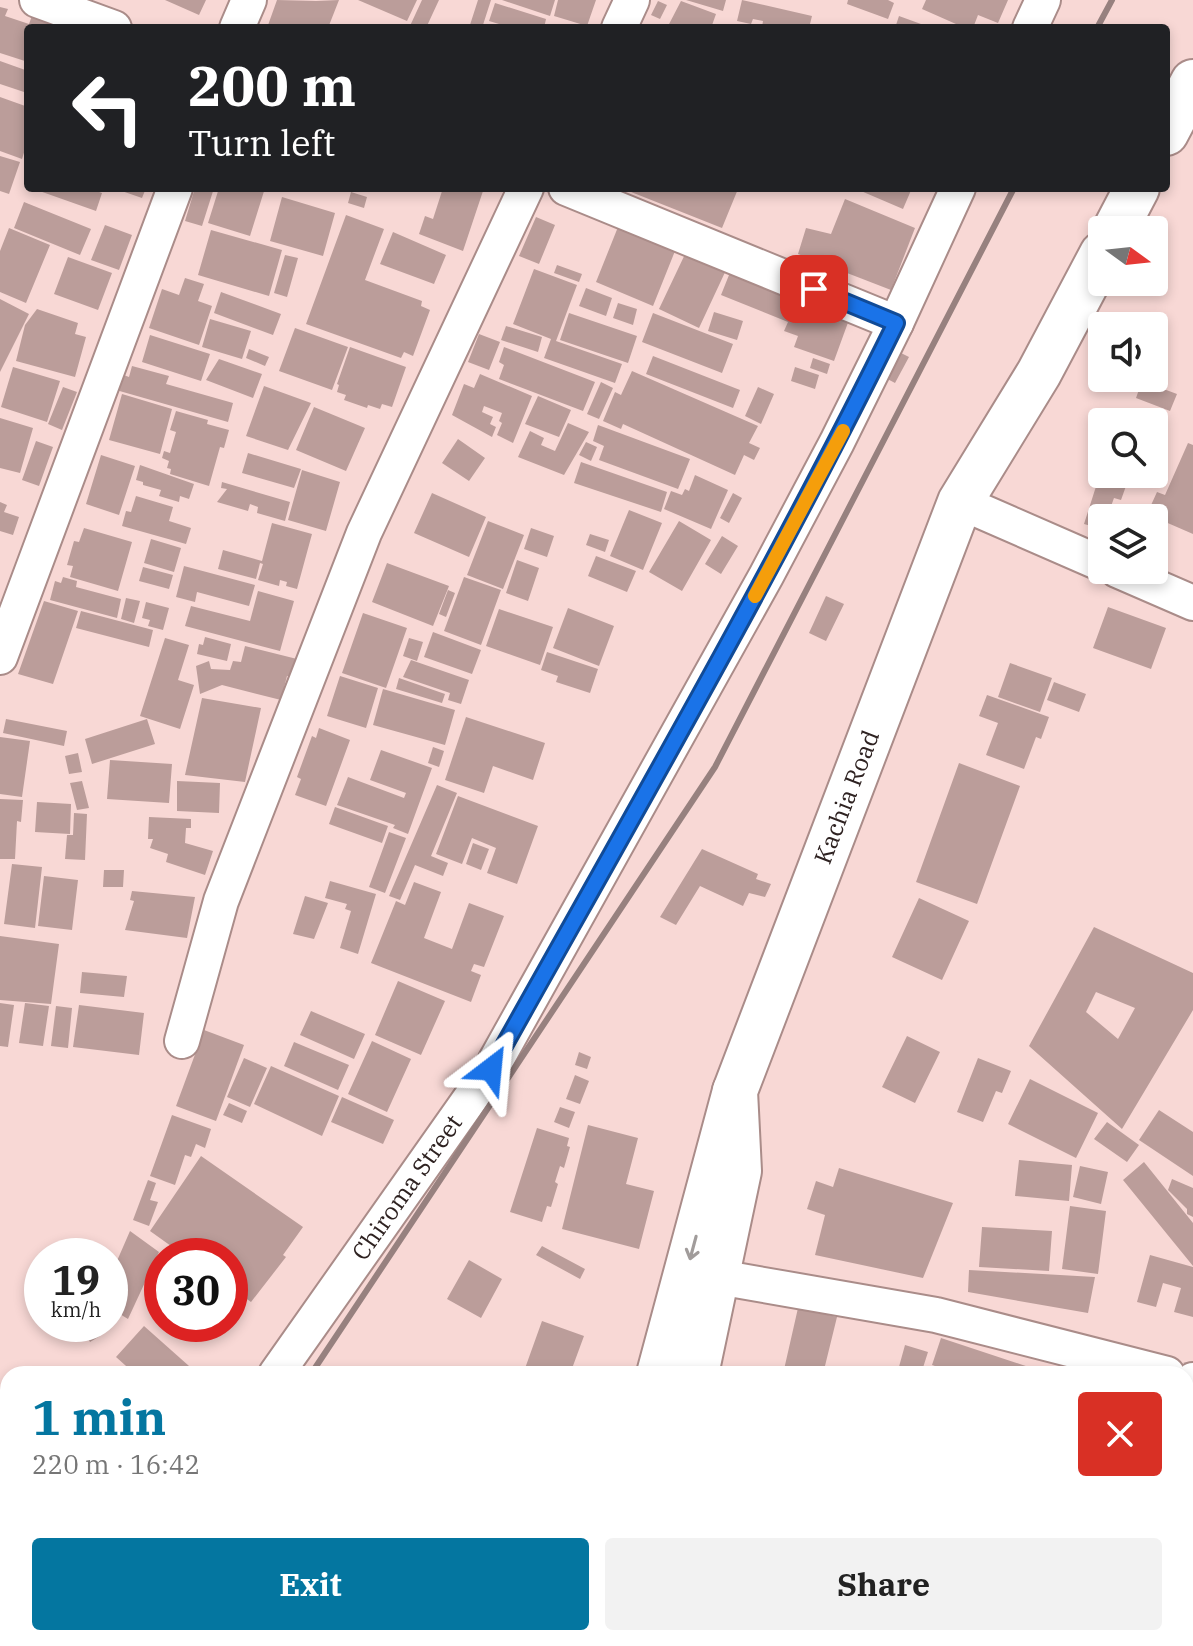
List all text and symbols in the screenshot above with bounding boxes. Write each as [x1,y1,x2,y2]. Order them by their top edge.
text: 200 m [188,49,356,121]
icon: left [56,56,160,160]
text: Turn left [188,119,335,166]
north arrow [1088,216,1168,296]
map controls [1088,216,1168,584]
pin [780,255,848,323]
icon: arrive [792,267,836,311]
button: sound [1088,312,1168,392]
button: search [1088,408,1168,488]
button: layers [1088,504,1168,584]
street label: Kachia Road [806,726,886,868]
position arrow [449,1027,533,1111]
street label: Chiroma Street [344,1108,469,1266]
one-way arrow [684,1234,699,1260]
speed limit sign: 30 [144,1238,248,1342]
text: 19 [52,1254,100,1306]
text: km/h [51,1296,101,1323]
text: 1 min [32,1386,166,1448]
button: close [1078,1392,1162,1476]
text: 220 m · 16:42 [32,1447,200,1481]
button: Exit [32,1538,589,1630]
button: Share [605,1538,1162,1630]

